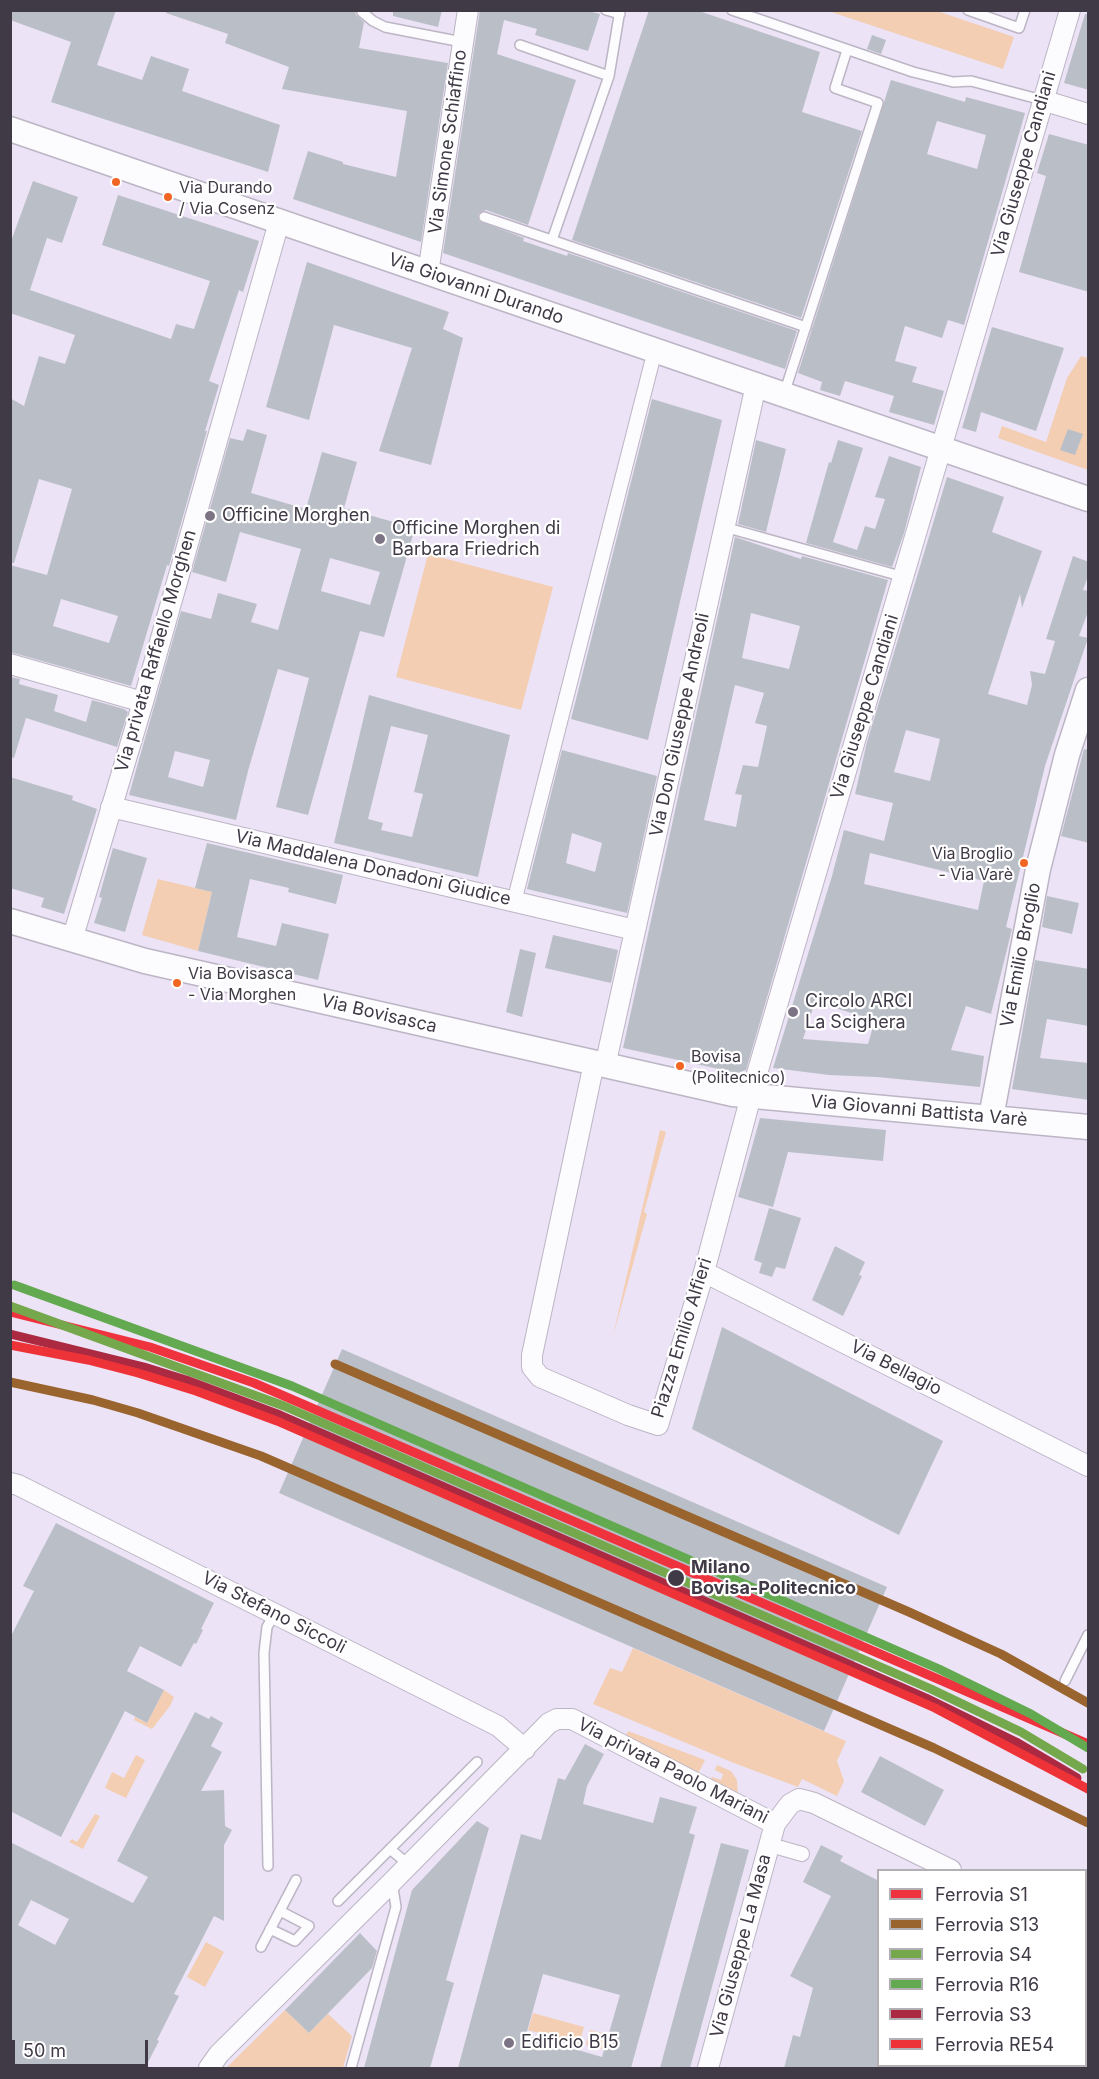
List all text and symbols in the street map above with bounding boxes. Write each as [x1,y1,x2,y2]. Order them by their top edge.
street label: Via Simone Schiaffino [424,48,472,236]
street label: Via Giuseppe Candiani [987,69,1061,259]
unlabelled marker [110,176,122,188]
place label: Via Durando / Via Cosenz [179,178,275,216]
marker: Via Durando / Via Cosenz [162,191,174,203]
street label: Via Giovanni Durando [386,249,566,329]
place label: Officine Morghen [222,505,370,527]
marker: Officine Morghen [203,509,217,523]
place label: Officine Morghen di Barbara Friedrich [392,518,560,560]
street label: Via privata Raffaello Morghen [111,527,201,775]
marker: Officine Morghen di Barbara Friedrich [373,532,387,546]
street label: Via Don Giuseppe Andreoli [646,611,714,839]
street label: Via Giuseppe Candiani [827,612,903,802]
street label: Via Maddalena Donadoni Giudice [233,826,513,910]
place label: Via Broglio - Via Varè [932,844,1013,882]
marker: Via Broglio - Via Varè [1018,857,1030,869]
street label: Via Emilio Broglio [996,881,1046,1029]
place label: Via Bovisasca - Via Morghen [188,964,296,1002]
marker: Via Bovisasca - Via Morghen [171,977,183,989]
street label: Via Bovisasca [319,990,439,1038]
place label: Circolo ARCI La Scighera [805,991,912,1034]
marker: Circolo ARCI La Scighera [786,1005,800,1019]
place label: Bovisa (Politecnico) [691,1047,786,1085]
marker: Bovisa (Politecnico) [674,1060,686,1072]
street label: Via Giovanni Battista Varè [810,1091,1028,1131]
street label: Piazza Emilio Alfieri [647,1255,717,1421]
street label: Via Bellagio [847,1336,945,1400]
place label: Milano Bovisa-Politecnico [691,1557,856,1600]
street label: Via Stefano Siccoli [198,1567,350,1659]
marker: Milano Bovisa-Politecnico [666,1568,686,1588]
street label: Via privata Paolo Mariani [574,1713,772,1829]
street label: Via Giuseppe La Masa [706,1852,776,2040]
legend [877,1869,1087,2067]
text: Ferrovia S1 [935,1884,1028,1905]
text: Ferrovia S13 [935,1914,1039,1935]
text: Ferrovia S4 [935,1944,1032,1965]
text: Ferrovia R16 [935,1974,1039,1995]
text: Ferrovia S3 [935,2004,1032,2025]
scale bar [15,2028,152,2066]
place label: Edificio B15 [521,2032,619,2054]
text: Ferrovia RE54 [935,2034,1054,2055]
marker: Edificio B15 [502,2036,516,2050]
text: 50 m [23,2040,66,2061]

